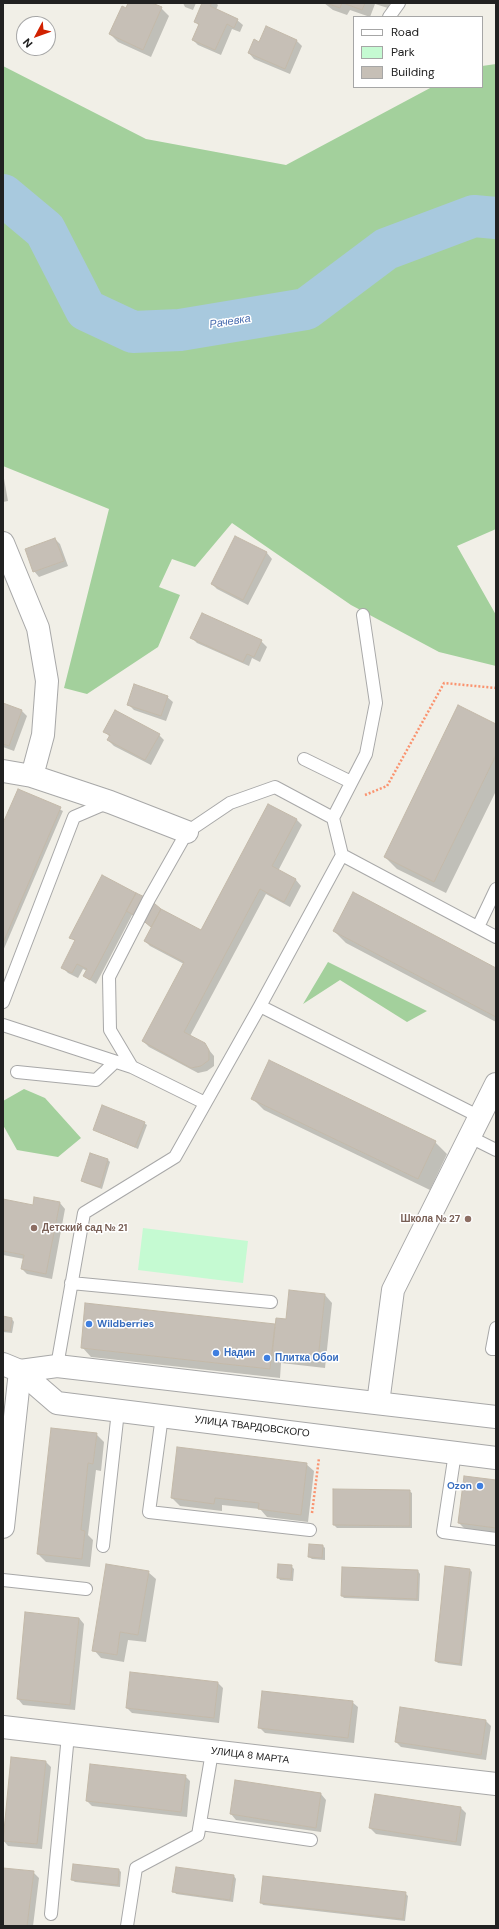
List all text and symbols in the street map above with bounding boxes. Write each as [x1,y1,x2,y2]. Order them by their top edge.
north arrow [16,16,56,56]
legend [353,16,483,88]
text: Road [391,24,419,40]
text: N [20,36,36,51]
text: Park [391,44,415,60]
text: Building [391,64,435,80]
water label: Рачевка [208,312,252,332]
place label: Школа № 27 [400,1213,460,1225]
marker: Школа № 27 [463,1214,473,1224]
place label: Детский сад № 21 [42,1222,128,1234]
marker: Детский сад № 21 [29,1223,39,1233]
place label: Wildberries [97,1318,154,1330]
marker: Wildberries [84,1319,94,1329]
place label: Надин [224,1347,255,1359]
marker: Надин [211,1348,221,1358]
place label: Плитка Обои [275,1352,339,1364]
marker: Плитка Обои [262,1353,272,1363]
street label: УЛИЦА ТВАРДОВСКОГО [194,1414,310,1440]
place label: Ozon [447,1480,472,1492]
marker: Ozon [475,1481,485,1491]
street label: УЛИЦА 8 МАРТА [210,1745,290,1767]

